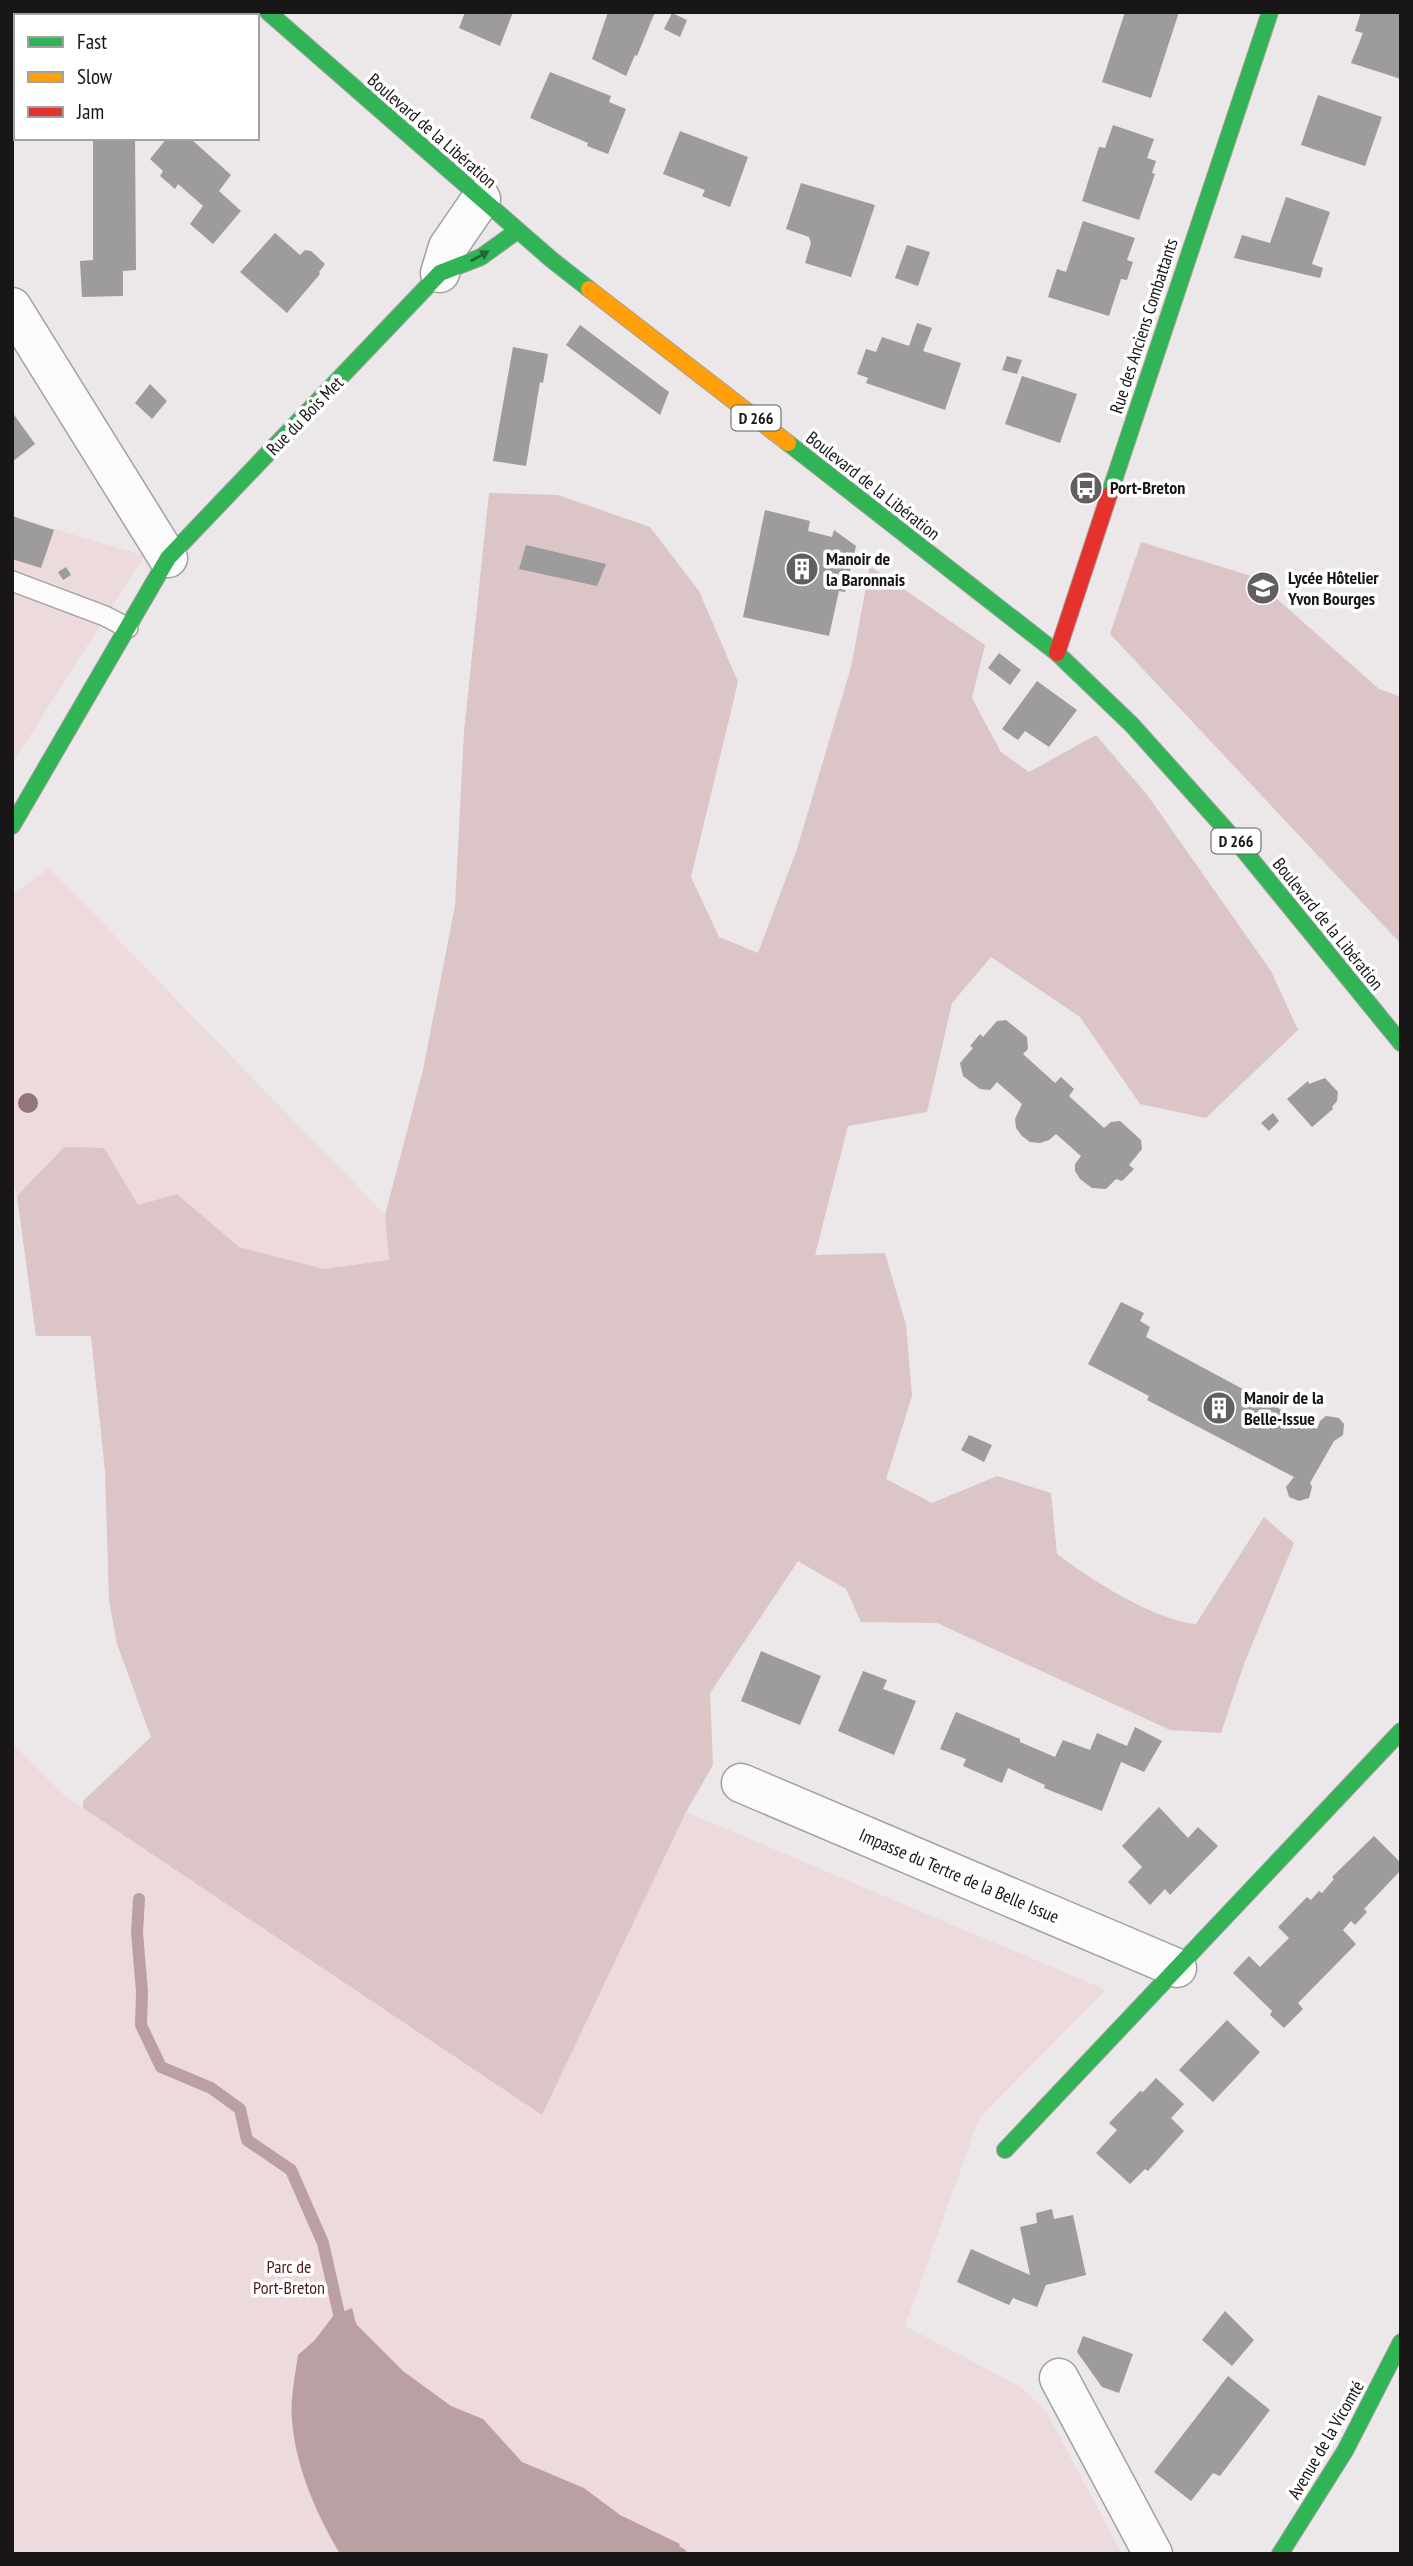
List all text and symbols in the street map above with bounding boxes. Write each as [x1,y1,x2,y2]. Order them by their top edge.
legend [14,14,259,140]
text: Fast [77,28,107,55]
text: Slow [77,63,113,90]
street label: Boulevard de la Libération [363,68,502,193]
text: Jam [76,98,104,125]
street label: Rue des Anciens Combattants [1104,235,1183,416]
one-way arrow [471,250,490,262]
street label: Rue du Bois Met [261,371,348,460]
road number: D 266 [732,406,780,430]
street label: Boulevard de la Libération [802,426,945,545]
bus stop icon: Port-Breton [1067,469,1105,507]
place label: Port-Breton [1110,476,1185,499]
place label: Manoir de la Baronnais [826,547,905,591]
building icon: Manoir de la Baronnais [783,550,821,588]
place label: Lycée Hôtelier Yvon Bourges [1287,566,1379,610]
school or university icon: Lycée Hôtelier Yvon Bourges [1244,569,1282,607]
road number: D 266 [1212,828,1260,854]
street label: Boulevard de la Libération [1268,853,1389,995]
place label: Manoir de la Belle-Issue [1244,1386,1324,1430]
building icon: Manoir de la Belle-Issue [1200,1389,1238,1427]
street label: Impasse du Tertre de la Belle Issue [856,1823,1063,1928]
park label: Parc de Port-Breton [253,2255,325,2299]
street label: Avenue de la Vicomté [1282,2376,1369,2503]

